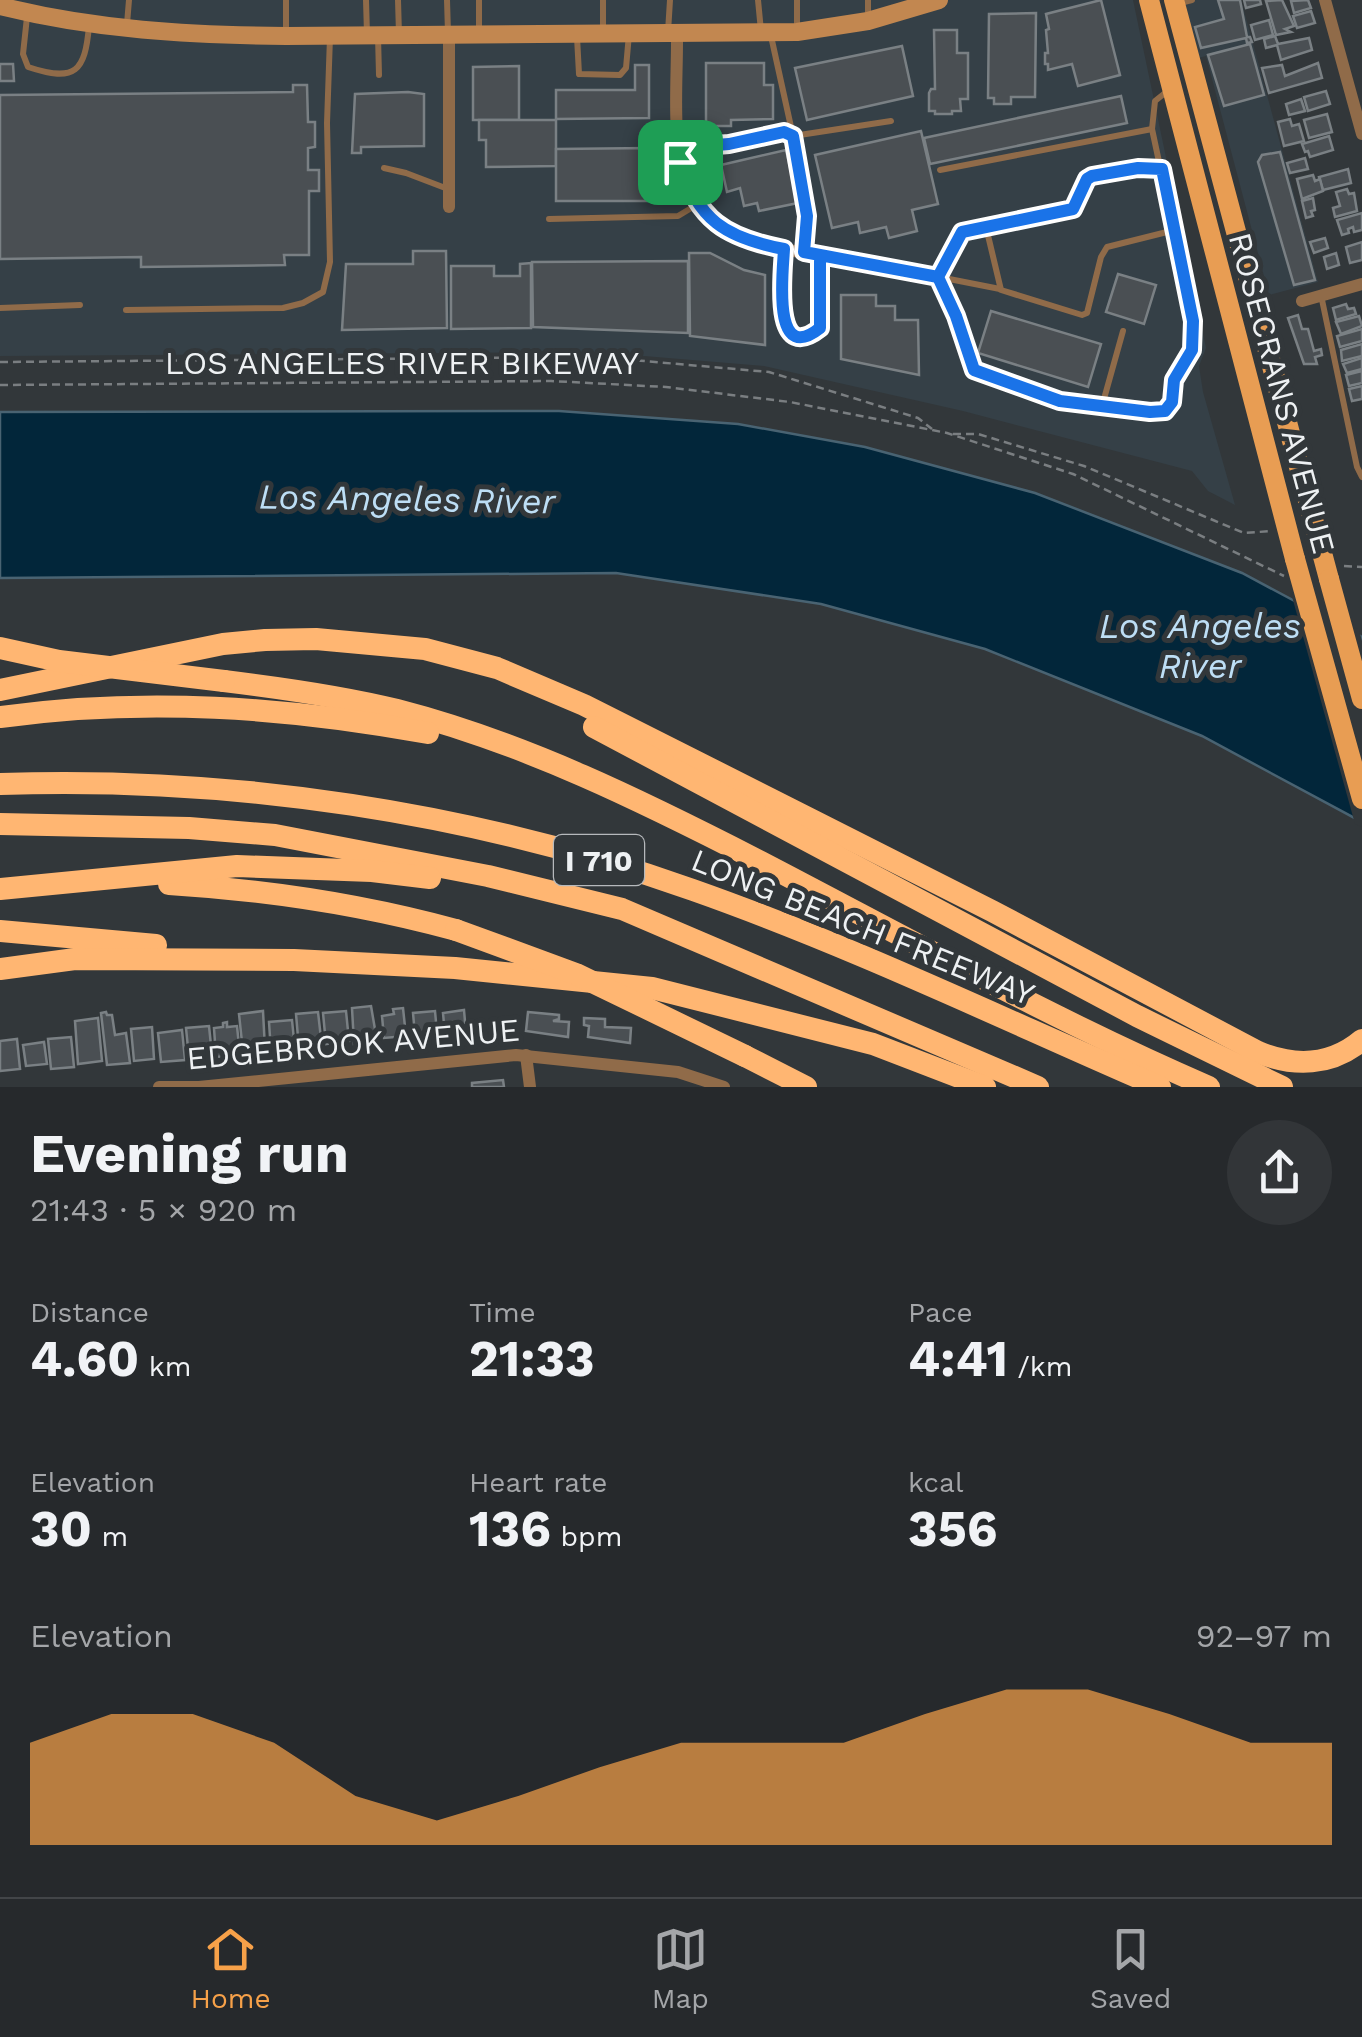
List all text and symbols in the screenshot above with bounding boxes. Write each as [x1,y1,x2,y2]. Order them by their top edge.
pin [638,120,723,205]
icon: arrive [653,135,708,190]
street label: ROSECRANS AVENUE [1221,229,1343,557]
street label: LOS ANGELES RIVER BIKEWAY [165,344,639,382]
water label: Los Angeles River [258,475,557,523]
water label: Los Angeles River [1099,605,1301,687]
road number: I 710 [554,835,644,885]
street label: LONG BEACH FREEWAY [686,841,1040,1013]
street label: EDGEBROOK AVENUE [185,1011,521,1077]
button: share [1227,1120,1332,1225]
text: Evening run [30,1121,349,1185]
text: 21:43 · 5 × 920 m [30,1191,297,1229]
text: Distance [30,1296,149,1329]
text: Time [469,1296,536,1329]
text: Pace [908,1296,973,1329]
text: 4.60 [30,1329,139,1388]
text: 21:33 [469,1329,595,1388]
text: 4:41 [908,1329,1008,1388]
text: km [139,1350,191,1383]
text: /km [1008,1350,1072,1383]
text: Elevation [30,1466,155,1499]
text: Heart rate [469,1466,607,1499]
text: kcal [908,1466,963,1499]
text: 30 [30,1499,92,1558]
text: 136 [469,1499,551,1558]
text: 356 [908,1499,998,1558]
text: m [92,1520,128,1553]
text: bpm [551,1520,622,1553]
text: Elevation [30,1617,173,1655]
text: 92–97 m [1196,1617,1332,1655]
tab: Home [191,1922,271,2015]
tab: Map [652,1922,709,2015]
tab: Saved [1090,1922,1171,2015]

